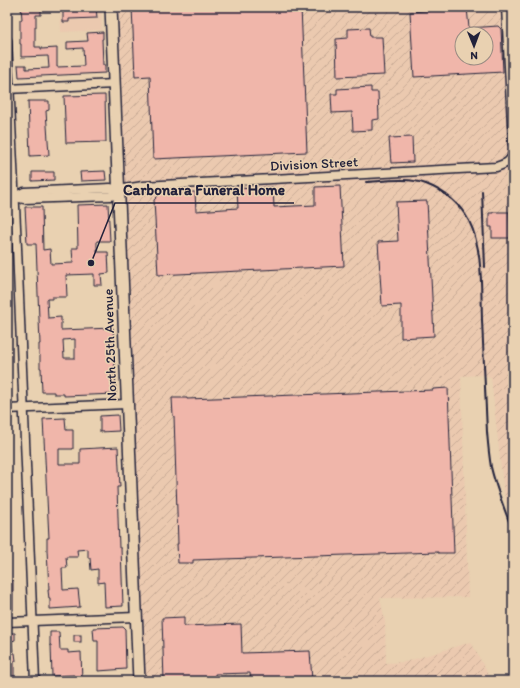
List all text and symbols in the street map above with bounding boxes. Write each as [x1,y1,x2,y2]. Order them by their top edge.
north arrow [454,26,494,66]
text: N [470,49,478,62]
street label: Division Street [270,153,358,175]
callout: Carbonara Funeral Home [115,176,294,203]
text: Carbonara Funeral Home [123,181,285,199]
street label: North 25th Avenue [100,288,120,402]

